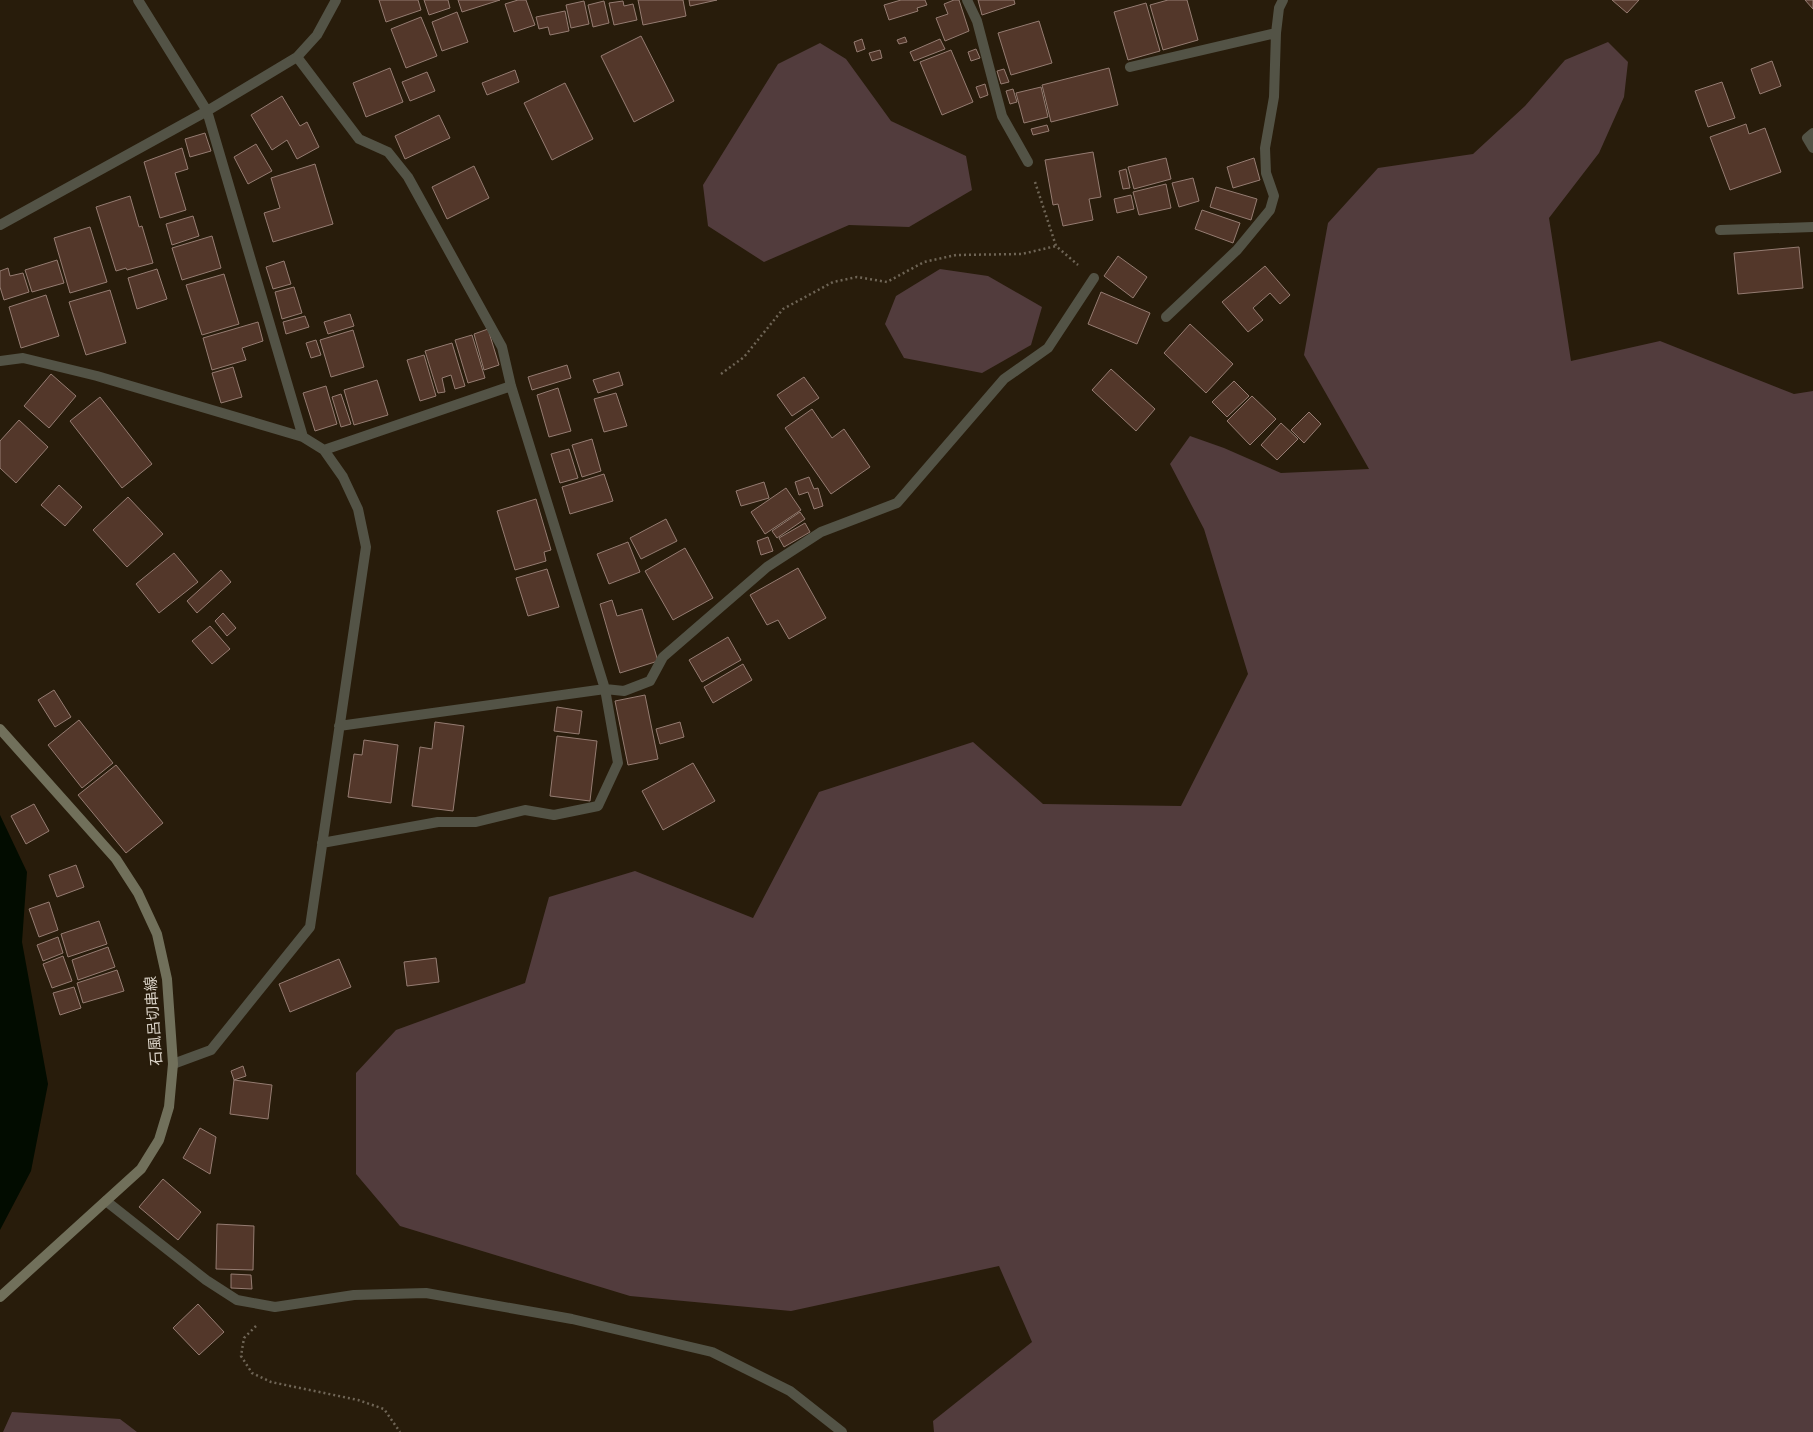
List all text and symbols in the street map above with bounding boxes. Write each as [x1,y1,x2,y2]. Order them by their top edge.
street label: 石風呂切串線 [138,975,168,1067]

